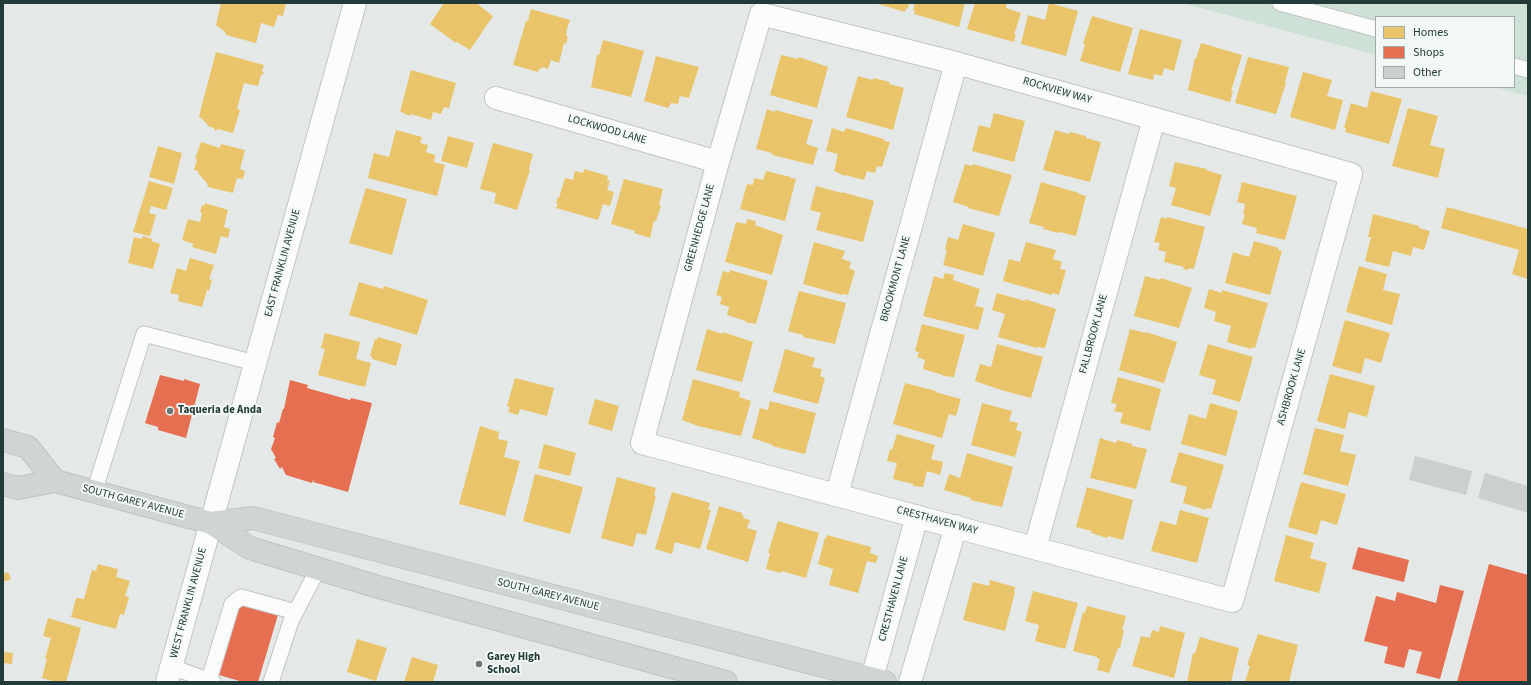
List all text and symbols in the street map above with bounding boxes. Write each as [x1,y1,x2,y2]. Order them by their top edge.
legend [1375,16,1515,88]
text: Homes [1413,24,1448,41]
text: Shops [1413,44,1444,61]
text: Other [1413,64,1442,81]
street label: ROCKVIEW WAY [1021,75,1093,107]
street label: LOCKWOOD LANE [566,112,648,148]
street label: GREENHEDGE LANE [682,183,718,273]
street label: EAST FRANKLIN AVENUE [262,207,304,319]
street label: BROOKMONT LANE [878,235,914,323]
street label: FALLBROOK LANE [1077,293,1111,375]
street label: ASHBROOK LANE [1275,347,1309,427]
place label: Taqueria de Anda [178,404,262,418]
marker: Taqueria de Anda [165,406,175,416]
street label: SOUTH GAREY AVENUE [81,482,185,522]
street label: CRESTHAVEN WAY [895,504,979,538]
street label: WEST FRANKLIN AVENUE [168,546,210,660]
street label: CRESTHAVEN LANE [876,555,912,643]
street label: SOUTH GAREY AVENUE [495,576,601,614]
place label: Garey High School [487,651,540,677]
marker: Garey High School [474,659,484,669]

